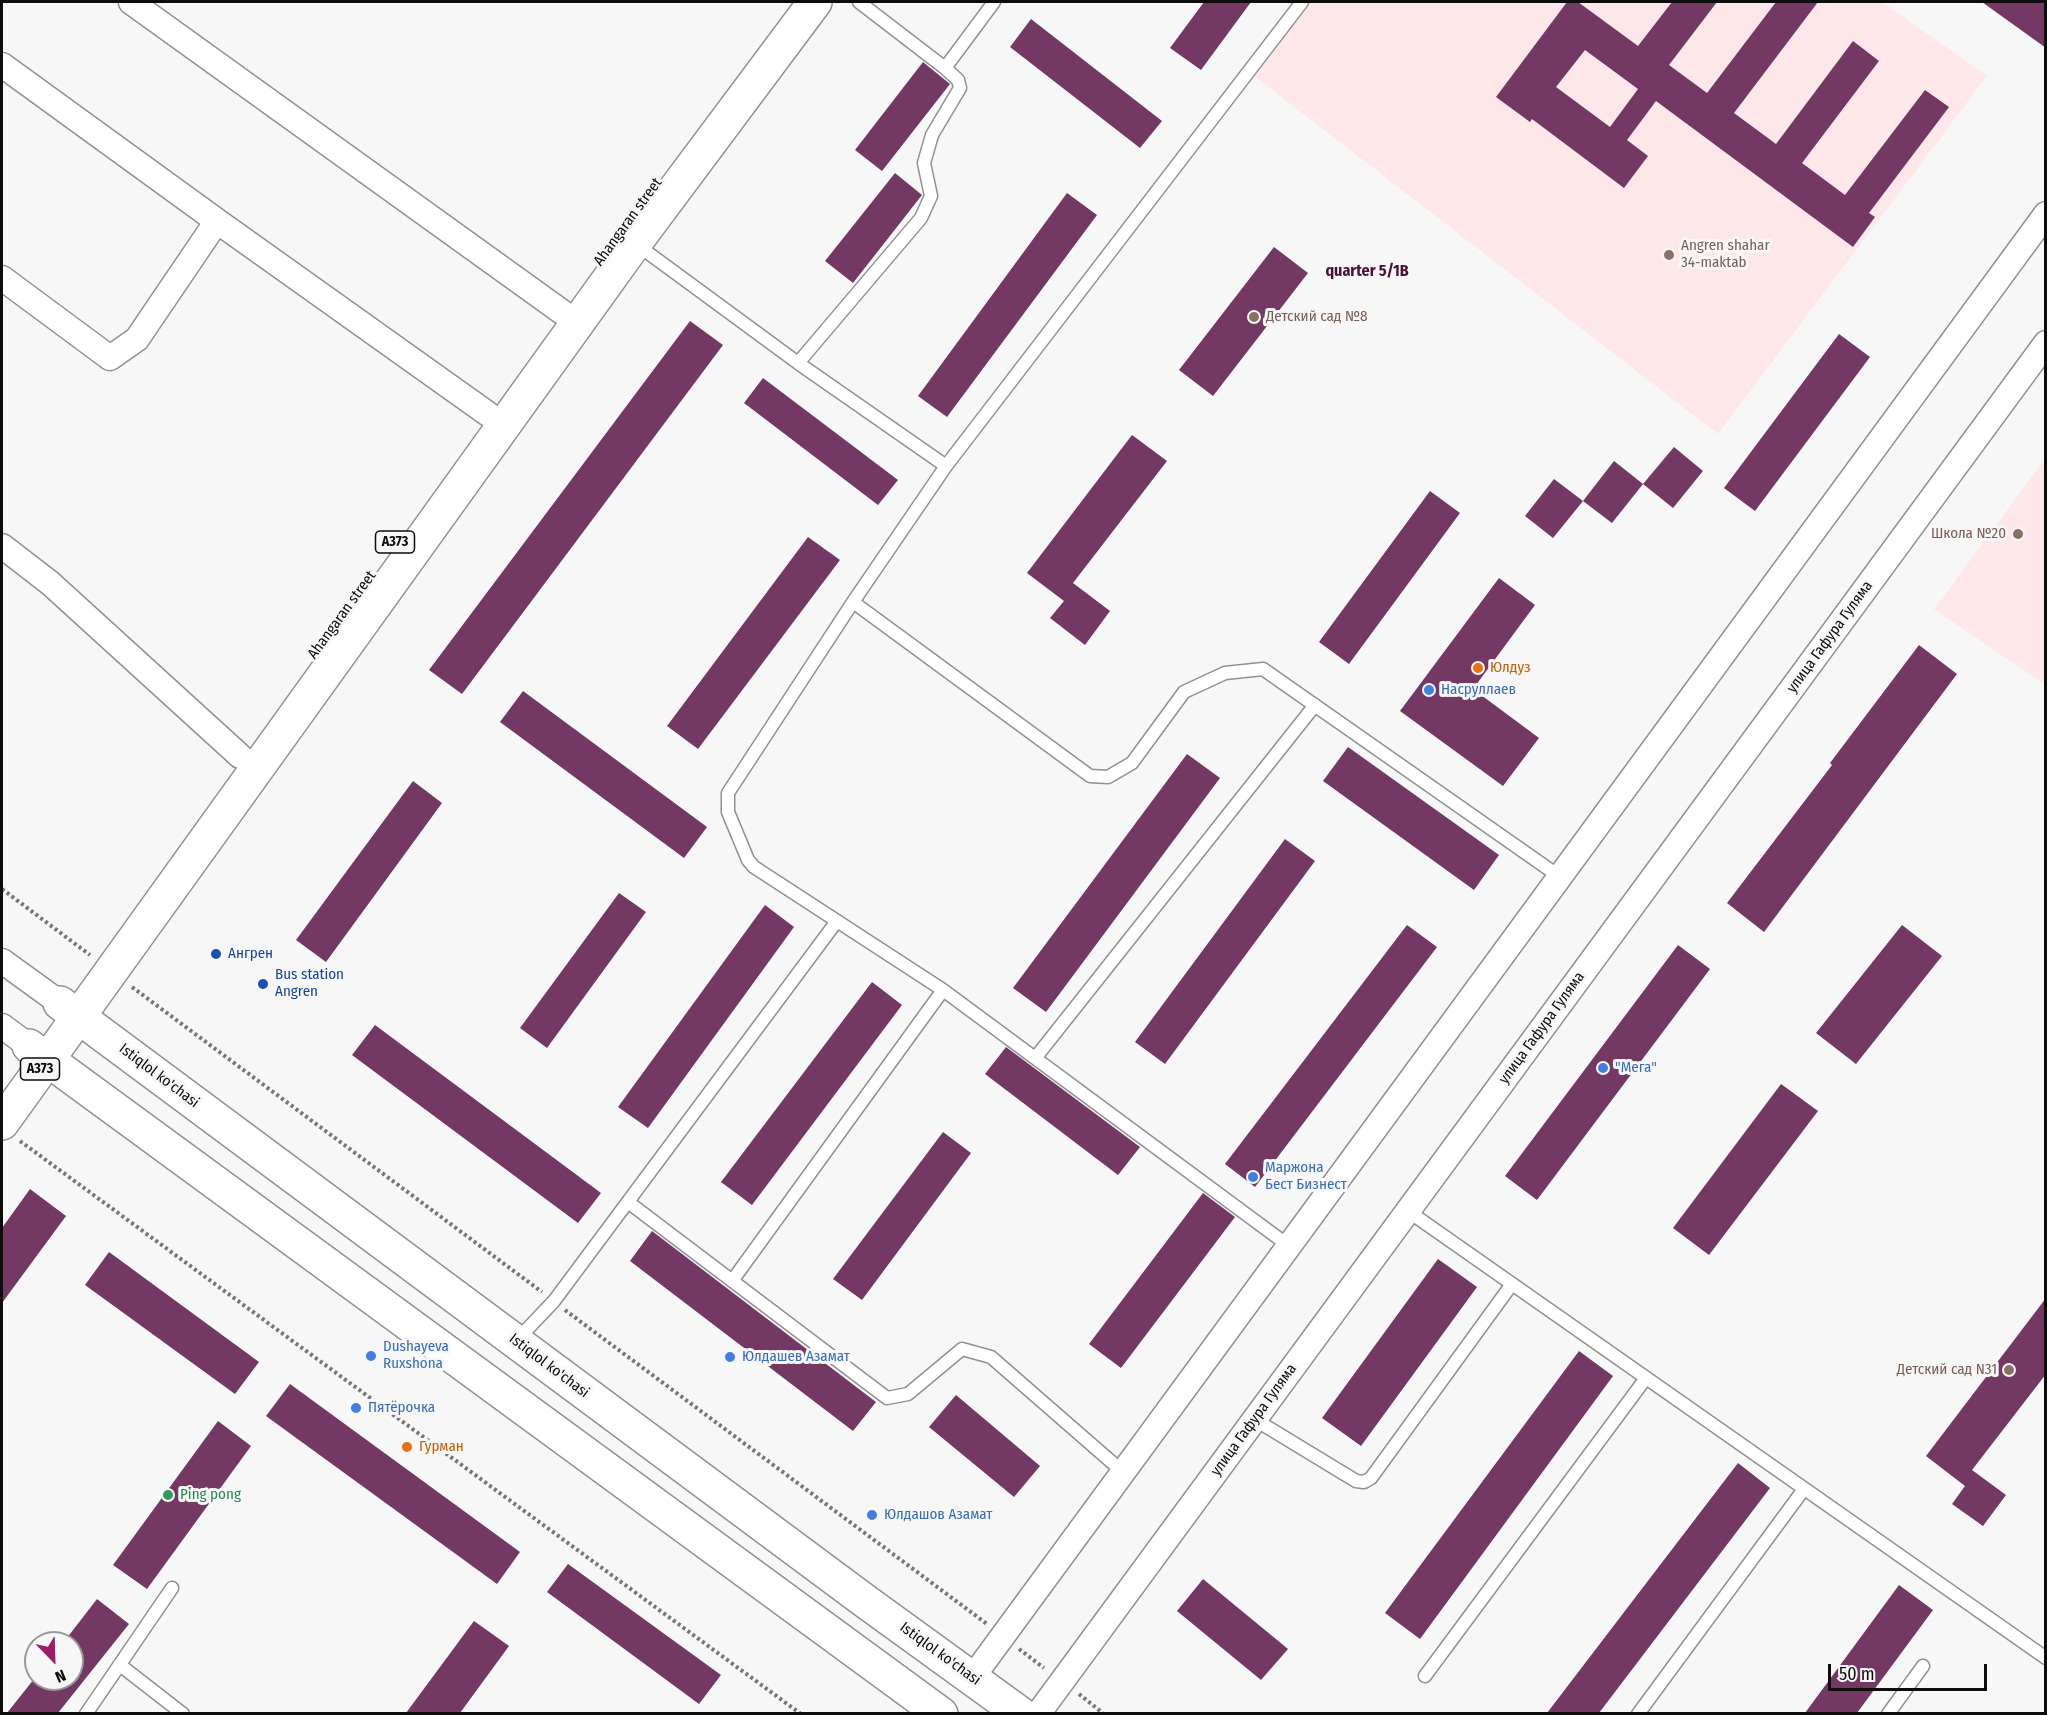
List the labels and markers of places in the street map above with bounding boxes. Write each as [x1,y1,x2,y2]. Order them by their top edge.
place label: Angren shahar 34-maktab [1681,237,1770,272]
marker: Angren shahar 34-maktab [1662,248,1676,262]
place label: Детский сад №8 [1266,308,1368,326]
marker: Детский сад №8 [1247,310,1261,324]
place label: Школа №20 [1931,525,2006,543]
marker: Школа №20 [2011,527,2025,541]
place label: Юлдуз [1490,659,1531,677]
marker: Юлдуз [1471,661,1485,675]
place label: Насруллаев [1441,681,1516,699]
marker: Насруллаев [1422,683,1436,697]
place label: Ангрен [228,945,273,963]
marker: Ангрен [209,947,223,961]
place label: Bus station Angren [275,966,344,1001]
marker: Bus station Angren [256,977,270,991]
place label: "Мега" [1615,1059,1657,1077]
marker: "Мега" [1596,1061,1610,1075]
place label: Маржона Бест Бизнест [1265,1159,1347,1194]
marker: Маржона Бест Бизнест [1246,1170,1260,1184]
place label: Dushayeva Ruxshona [383,1338,449,1373]
place label: Юлдашев Азамат [742,1348,850,1366]
marker: Dushayeva Ruxshona [364,1349,378,1363]
marker: Юлдашев Азамат [723,1350,737,1364]
place label: Детский сад N31 [1897,1361,1997,1379]
marker: Детский сад N31 [2002,1363,2016,1377]
place label: Пятёрочка [368,1399,435,1417]
marker: Пятёрочка [349,1401,363,1415]
place label: Гурман [419,1438,464,1456]
marker: Гурман [400,1440,414,1454]
place label: Ping pong [180,1486,241,1504]
marker: Ping pong [161,1488,175,1502]
place label: Юлдашов Азамат [884,1506,992,1524]
marker: Юлдашов Азамат [865,1508,879,1522]

